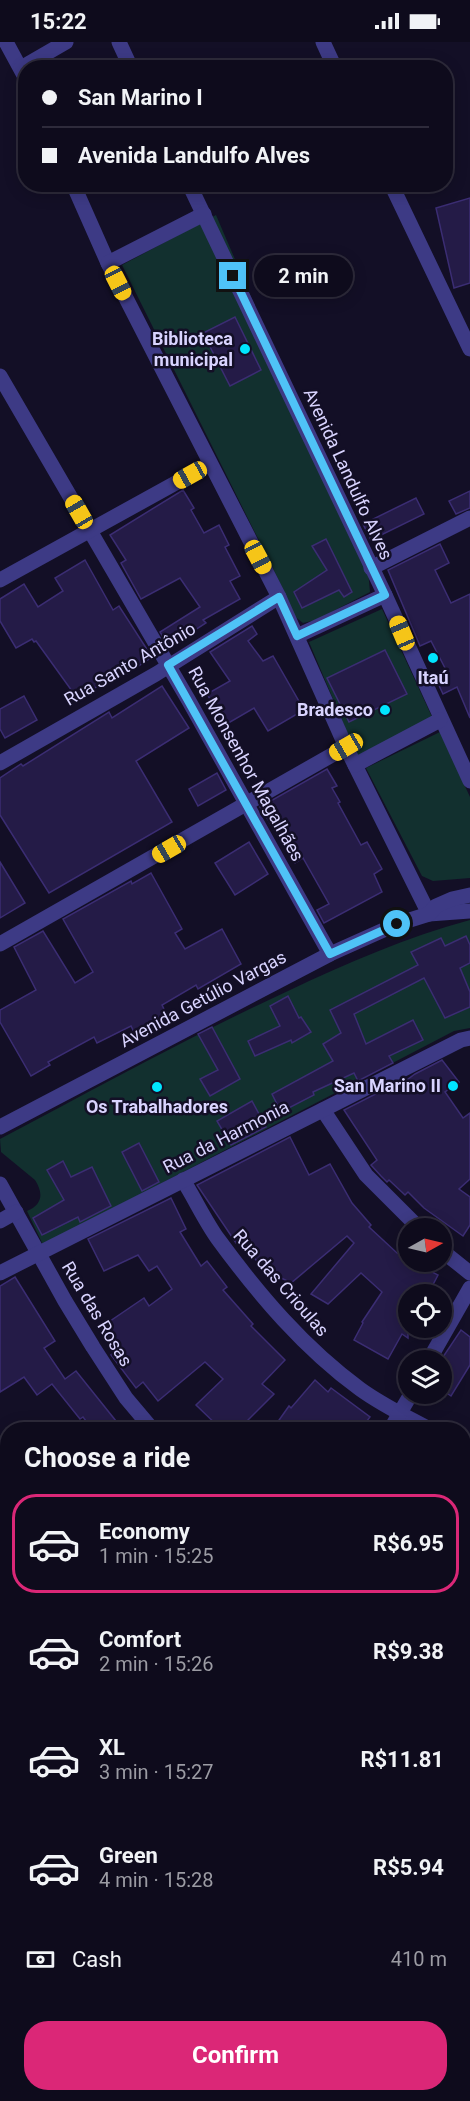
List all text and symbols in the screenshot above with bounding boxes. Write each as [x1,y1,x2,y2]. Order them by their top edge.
text: 15:22 [30,9,87,34]
text: San Marino I [78,85,203,110]
text: Avenida Landulfo Alves [78,143,310,168]
callout: 2 min [254,255,353,297]
route end [219,262,246,289]
car [102,263,134,303]
text: 2 min [278,264,329,288]
place label: Biblioteca municipal [152,328,233,370]
marker: Biblioteca municipal [238,342,252,356]
street label: Avenida Landulfo Alves [300,385,397,563]
car [170,458,210,492]
car [62,492,96,532]
car [242,537,274,577]
car [387,613,417,653]
street label: Rua Santo Antônio [60,617,199,710]
marker: Itaú [426,651,440,665]
street label: Rua Monsenhor Magalhães [184,663,309,865]
place label: Itaú [417,667,449,688]
place label: Bradesco [297,699,373,720]
marker: Bradesco [378,703,392,717]
car [326,730,366,764]
car [149,832,189,866]
route start [383,910,410,937]
street label: Avenida Getúlio Vargas [116,946,289,1051]
place label: San Marino II [334,1075,441,1096]
marker: San Marino II [446,1079,460,1093]
marker: Os Trabalhadores [150,1080,164,1094]
place label: Os Trabalhadores [86,1096,228,1117]
street label: Rua da Harmonia [159,1096,292,1177]
north arrow [398,1218,452,1272]
map controls [398,1218,452,1404]
street label: Rua das Crioulas [229,1225,334,1340]
street label: Rua das Rosas [58,1257,137,1370]
button: locate [398,1284,452,1338]
button: layers [398,1350,452,1404]
text: Choose a ride [24,1442,190,1474]
icon: car [27,1517,81,1571]
text: Economy [99,1519,190,1544]
text: R$6.95 [373,1531,444,1556]
text: 1 min · 15:25 [99,1544,214,1568]
icon: car [27,1625,81,1679]
text: Comfort [99,1627,181,1652]
text: R$9.38 [373,1639,444,1664]
text: 2 min · 15:26 [99,1652,214,1676]
icon: car [27,1733,81,1787]
text: XL [99,1735,125,1760]
text: R$11.81 [360,1747,444,1772]
text: 3 min · 15:27 [99,1760,214,1784]
icon: car [27,1841,81,1895]
text: Green [99,1843,158,1868]
text: R$5.94 [373,1855,444,1880]
text: 4 min · 15:28 [99,1868,214,1892]
icon: cash [24,1943,57,1976]
text: Cash [72,1947,122,1972]
text: 410 m [391,1947,447,1971]
button: Confirm [24,2021,447,2090]

